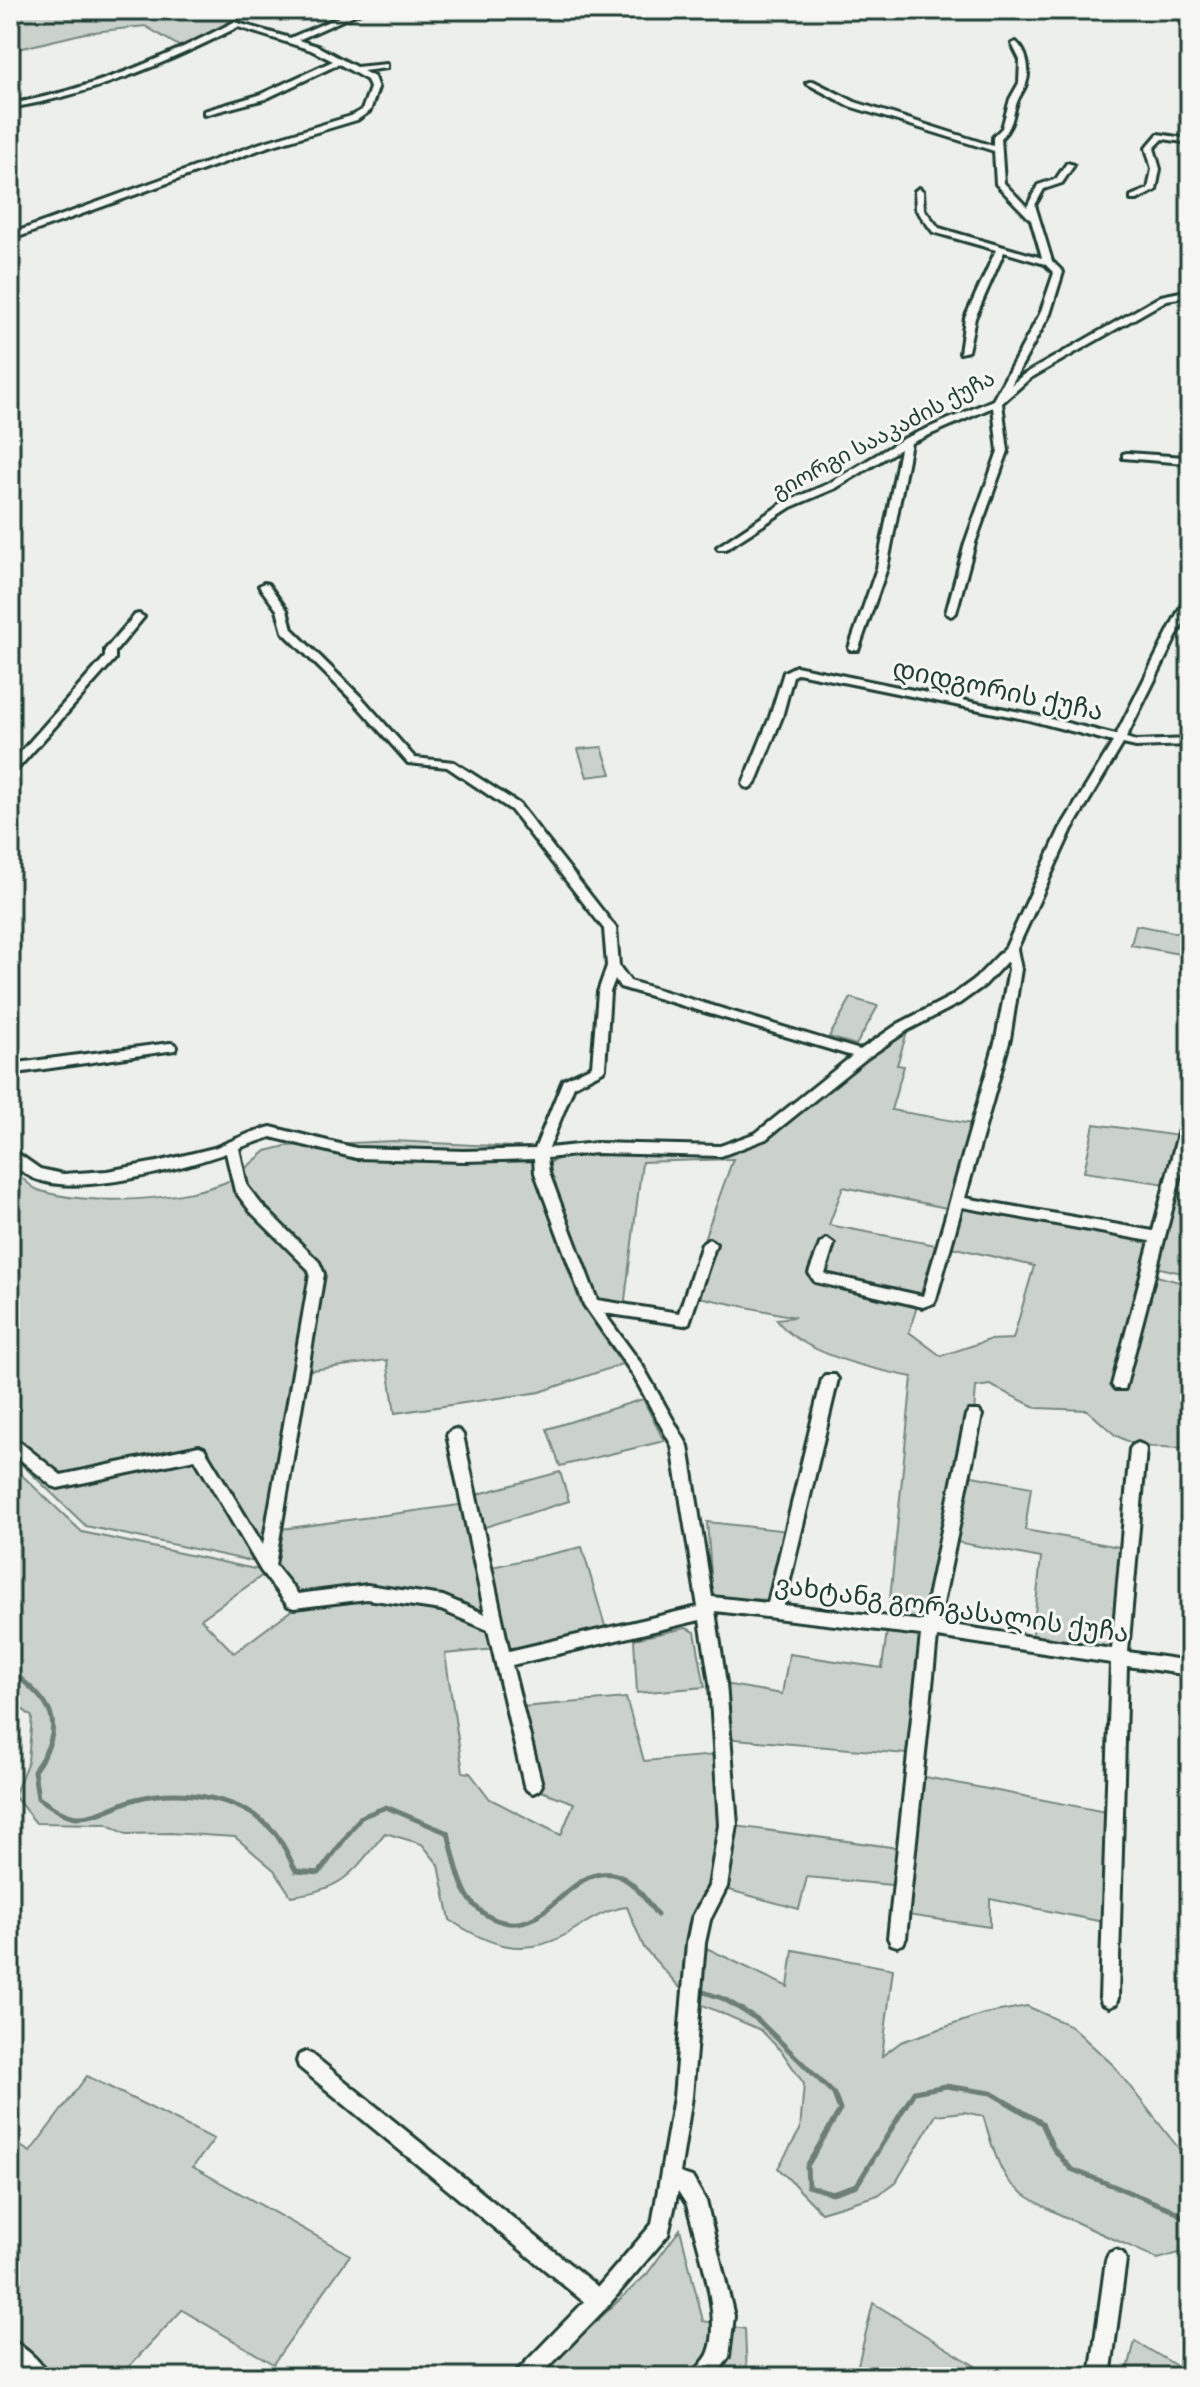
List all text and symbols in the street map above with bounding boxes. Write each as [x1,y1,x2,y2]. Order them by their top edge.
street label: გიორგი სააკაძის ქუჩა [766,362,1000,506]
street label: დიდგორის ქუჩა [890,650,1106,728]
street label: ვახტანგ გორგასალის ქუჩა [773,1566,1131,1650]

